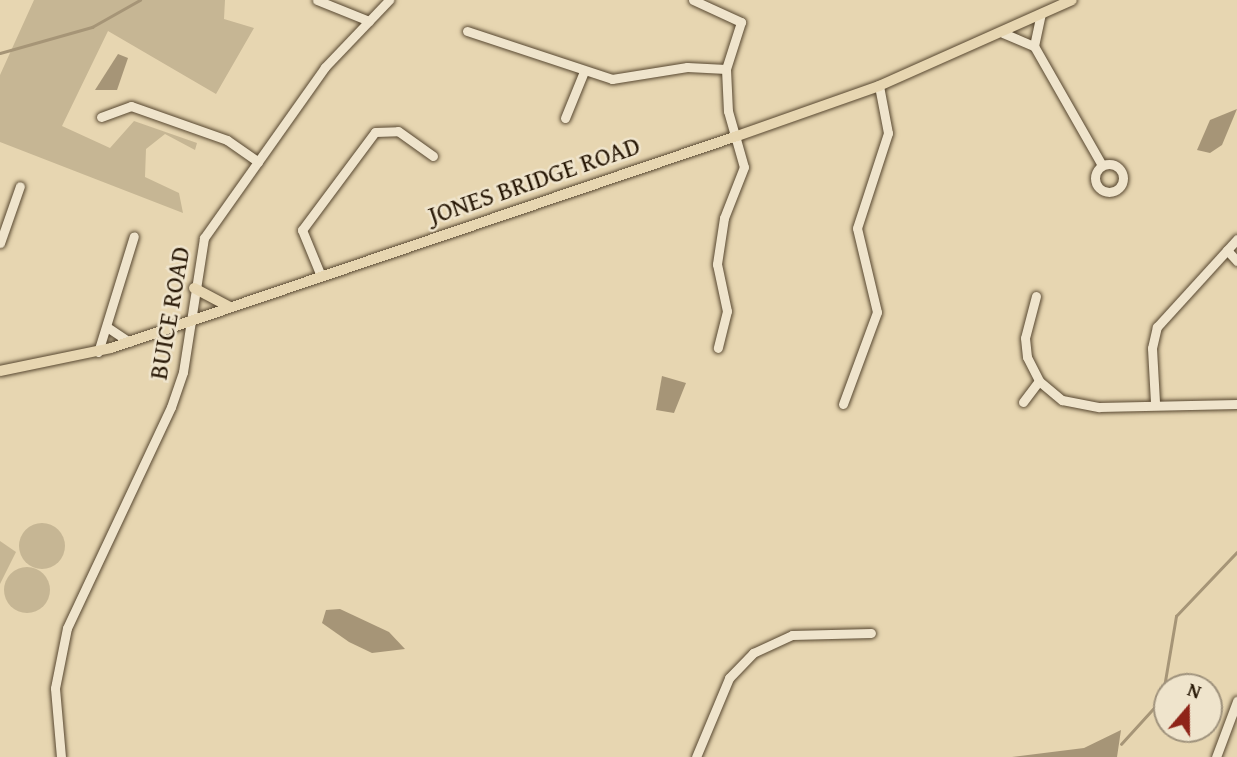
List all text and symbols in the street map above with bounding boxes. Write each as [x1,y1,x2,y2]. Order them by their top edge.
street label: JONES BRIDGE ROAD [424,129,644,231]
street label: BUICE ROAD [142,244,196,382]
north arrow [1153,673,1223,743]
text: N [1184,675,1205,705]

